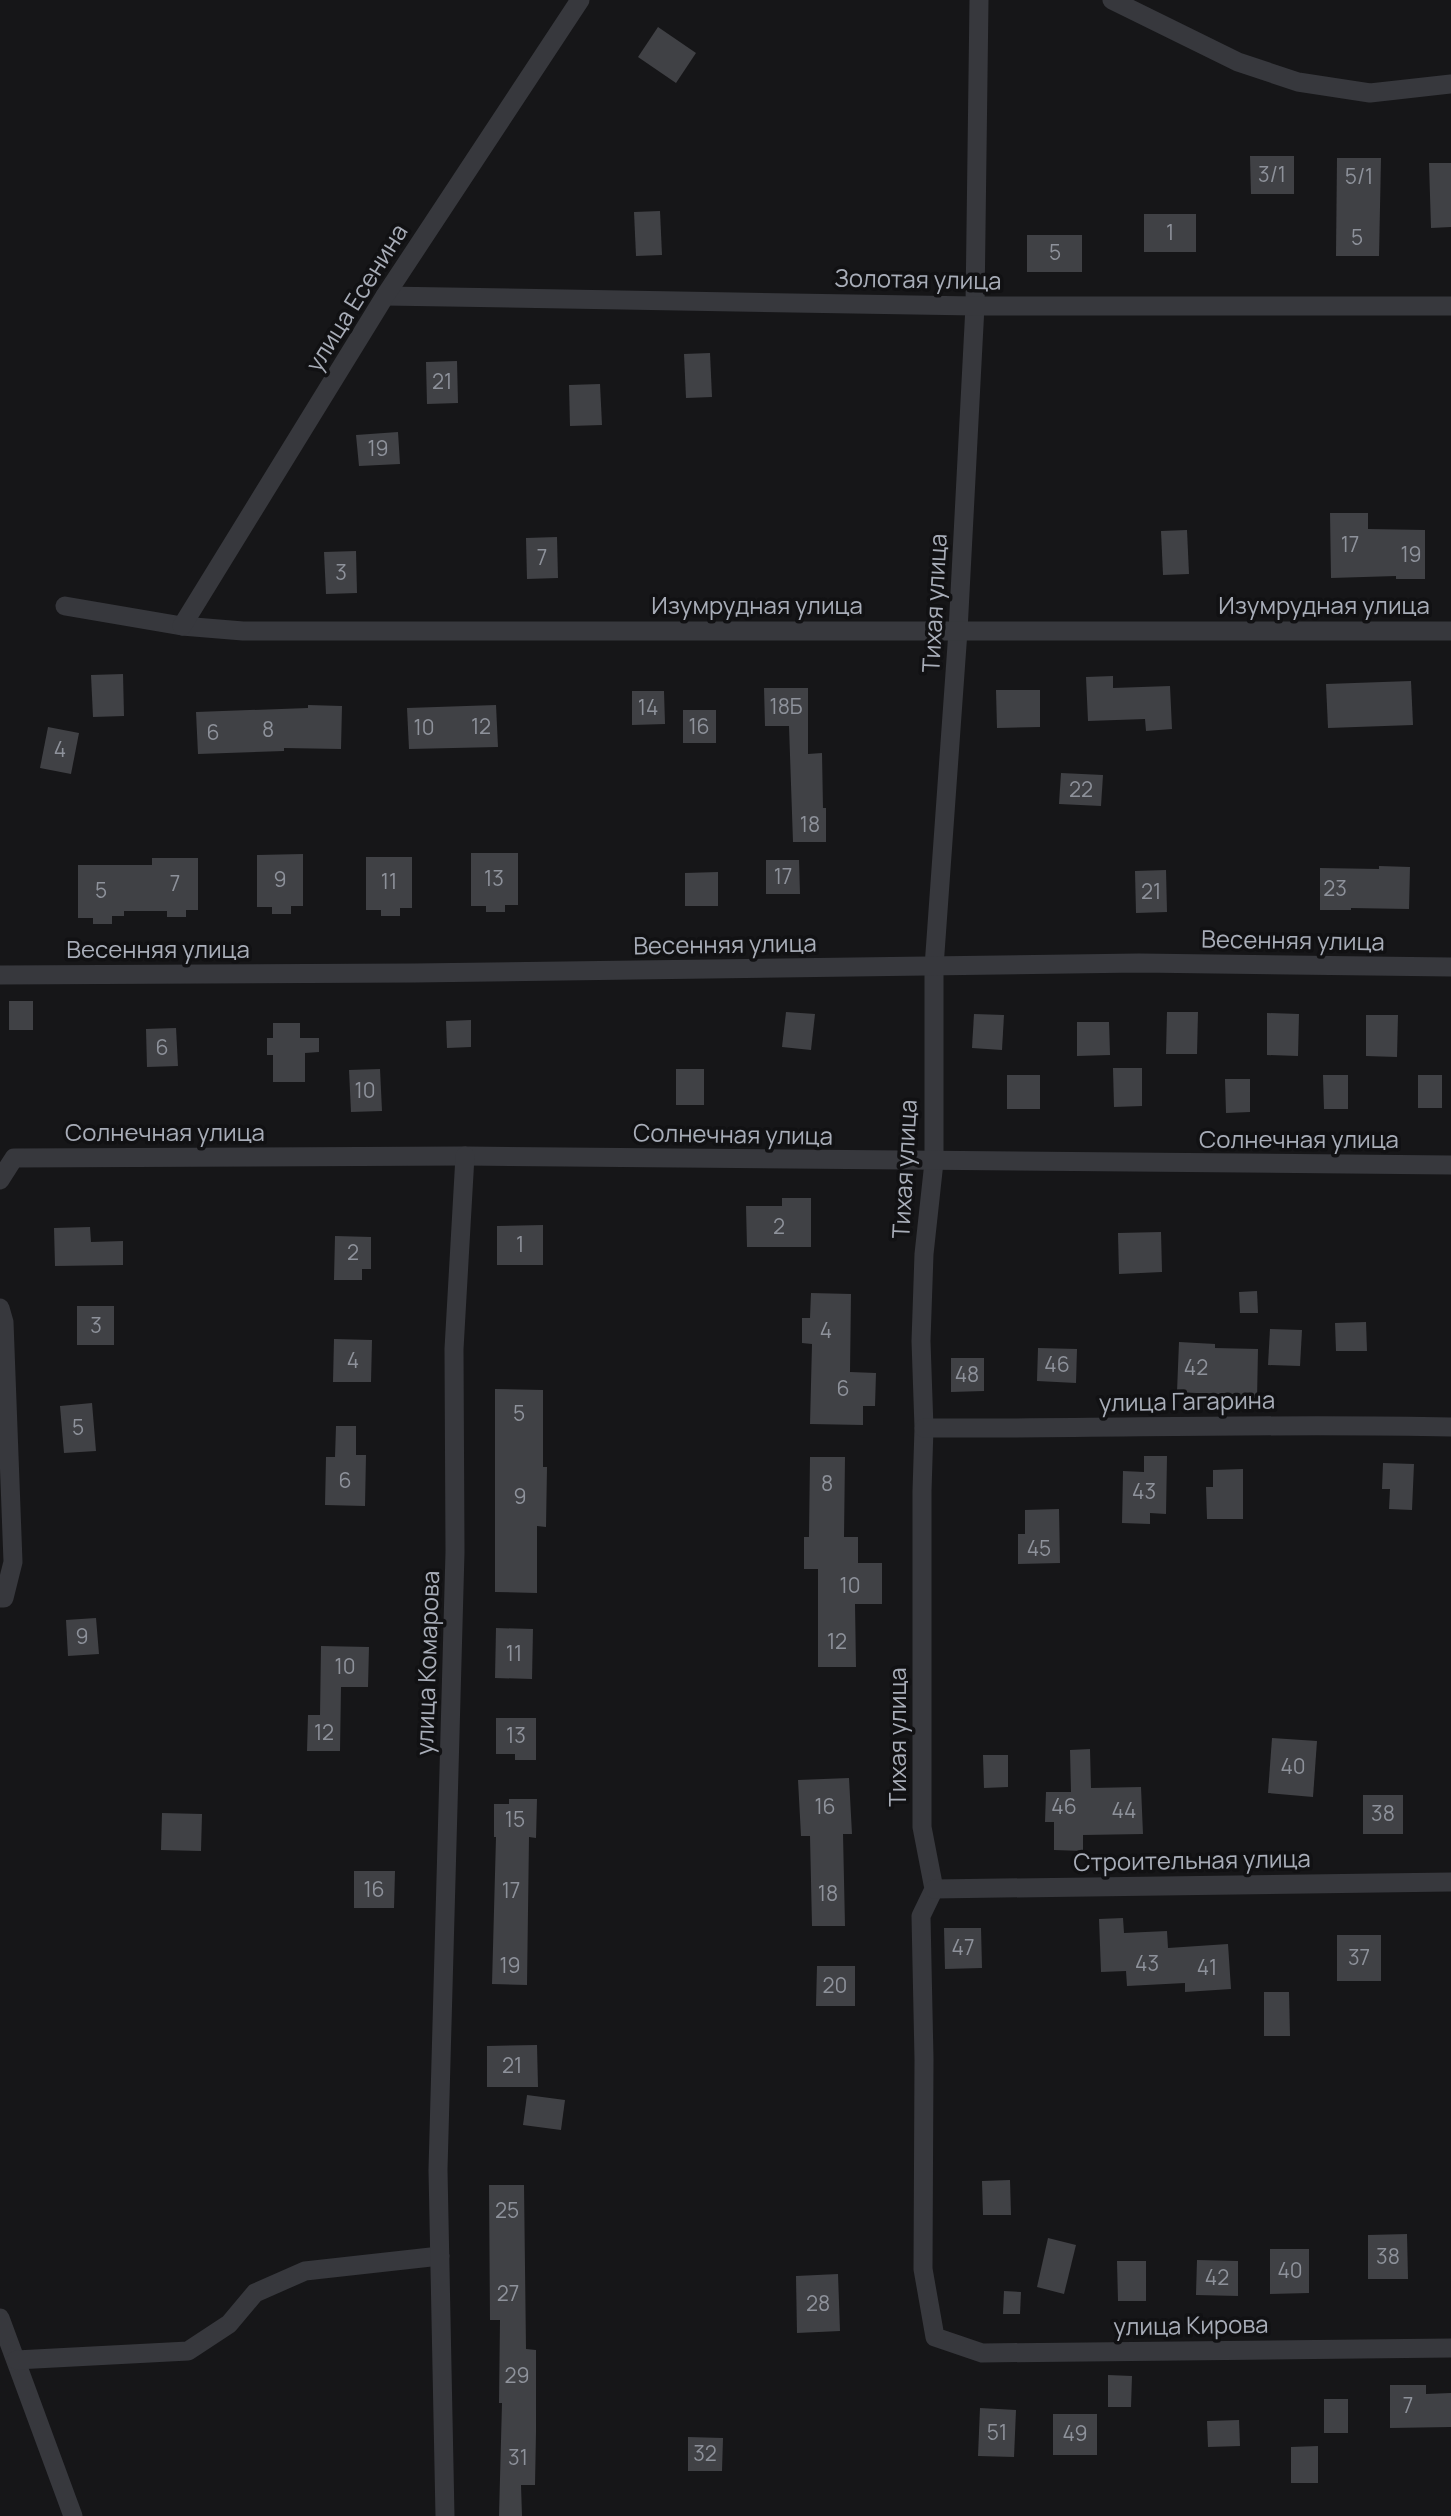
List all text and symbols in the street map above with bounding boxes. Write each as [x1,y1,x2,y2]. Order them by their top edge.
house number: 3/1 [1258,160,1286,188]
house number: 5/1 [1345,162,1373,190]
street label: улица Есенина [297,217,414,378]
house number: 1 [1166,218,1174,246]
house number: 5 [1351,223,1363,251]
house number: 5 [1049,238,1061,266]
street label: Золотая улица [834,261,1002,296]
house number: 21 [432,367,452,395]
house number: 19 [367,434,389,462]
house number: 17 [1341,530,1359,558]
street label: Тихая улица [913,532,954,673]
house number: 19 [1400,540,1422,568]
house number: 7 [537,543,547,571]
house number: 3 [335,558,347,586]
street label: Изумрудная улица [651,588,863,621]
street label: Изумрудная улица [1218,588,1430,621]
house number: 18Б [769,692,803,720]
house number: 14 [638,693,658,721]
house number: 12 [471,712,491,740]
house number: 16 [688,712,710,740]
house number: 10 [414,713,435,741]
house number: 8 [262,715,274,743]
house number: 6 [206,718,220,746]
house number: 4 [54,735,66,763]
house number: 22 [1069,775,1093,803]
house number: 18 [800,810,820,838]
house number: 17 [774,862,792,890]
house number: 13 [484,864,504,892]
house number: 9 [273,865,287,893]
house number: 11 [381,867,397,895]
house number: 7 [170,869,180,897]
house number: 23 [1323,874,1347,902]
house number: 5 [95,876,107,904]
house number: 21 [1141,877,1161,905]
street label: Весенняя улица [1201,921,1385,958]
street label: Весенняя улица [633,925,817,962]
street label: Весенняя улица [66,932,250,965]
house number: 6 [155,1033,169,1061]
house number: 10 [355,1076,376,1104]
street label: Тихая улица [883,1098,924,1239]
street label: Солнечная улица [65,1115,265,1148]
street label: Солнечная улица [633,1115,833,1152]
street label: Солнечная улица [1199,1122,1399,1155]
house number: 2 [773,1212,785,1240]
house number: 1 [516,1230,524,1258]
house number: 2 [347,1238,359,1266]
house number: 3 [90,1311,102,1339]
house number: 4 [820,1316,832,1344]
house number: 4 [347,1346,359,1374]
house number: 46 [1044,1350,1070,1378]
house number: 42 [1184,1353,1208,1381]
house number: 48 [955,1360,979,1388]
house number: 6 [836,1374,850,1402]
street label: улица Гагарина [1099,1382,1275,1419]
house number: 5 [513,1399,525,1427]
house number: 5 [72,1413,84,1441]
house number: 6 [338,1466,352,1494]
house number: 8 [821,1469,833,1497]
house number: 43 [1132,1477,1156,1505]
house number: 9 [513,1482,527,1510]
house number: 45 [1027,1534,1051,1562]
street label: улица Комарова [407,1570,446,1756]
house number: 10 [840,1571,861,1599]
house number: 9 [75,1622,89,1650]
house number: 12 [827,1627,847,1655]
house number: 11 [506,1639,522,1667]
house number: 10 [335,1652,356,1680]
street label: Тихая улица [880,1667,913,1807]
house number: 12 [314,1718,334,1746]
house number: 13 [506,1721,526,1749]
house number: 40 [1280,1752,1306,1780]
house number: 16 [814,1792,836,1820]
house number: 46 [1051,1792,1077,1820]
house number: 44 [1112,1796,1136,1824]
house number: 38 [1371,1799,1395,1827]
house number: 15 [505,1805,525,1833]
street label: Строительная улица [1073,1841,1311,1878]
house number: 16 [363,1875,385,1903]
house number: 17 [502,1876,520,1904]
house number: 18 [818,1879,838,1907]
house number: 47 [952,1933,974,1961]
house number: 37 [1348,1943,1370,1971]
house number: 43 [1135,1949,1159,1977]
house number: 19 [499,1951,521,1979]
house number: 41 [1197,1953,1217,1981]
house number: 20 [823,1971,847,1999]
house number: 21 [502,2051,522,2079]
house number: 25 [495,2196,519,2224]
house number: 38 [1376,2242,1400,2270]
house number: 40 [1277,2256,1303,2284]
house number: 42 [1205,2263,1229,2291]
house number: 27 [497,2279,519,2307]
house number: 28 [806,2289,830,2317]
street label: улица Кирова [1113,2307,1269,2342]
house number: 29 [504,2361,530,2389]
house number: 7 [1403,2391,1413,2419]
house number: 51 [987,2418,1007,2446]
house number: 49 [1062,2419,1088,2447]
house number: 32 [693,2439,717,2467]
house number: 31 [508,2443,528,2471]

